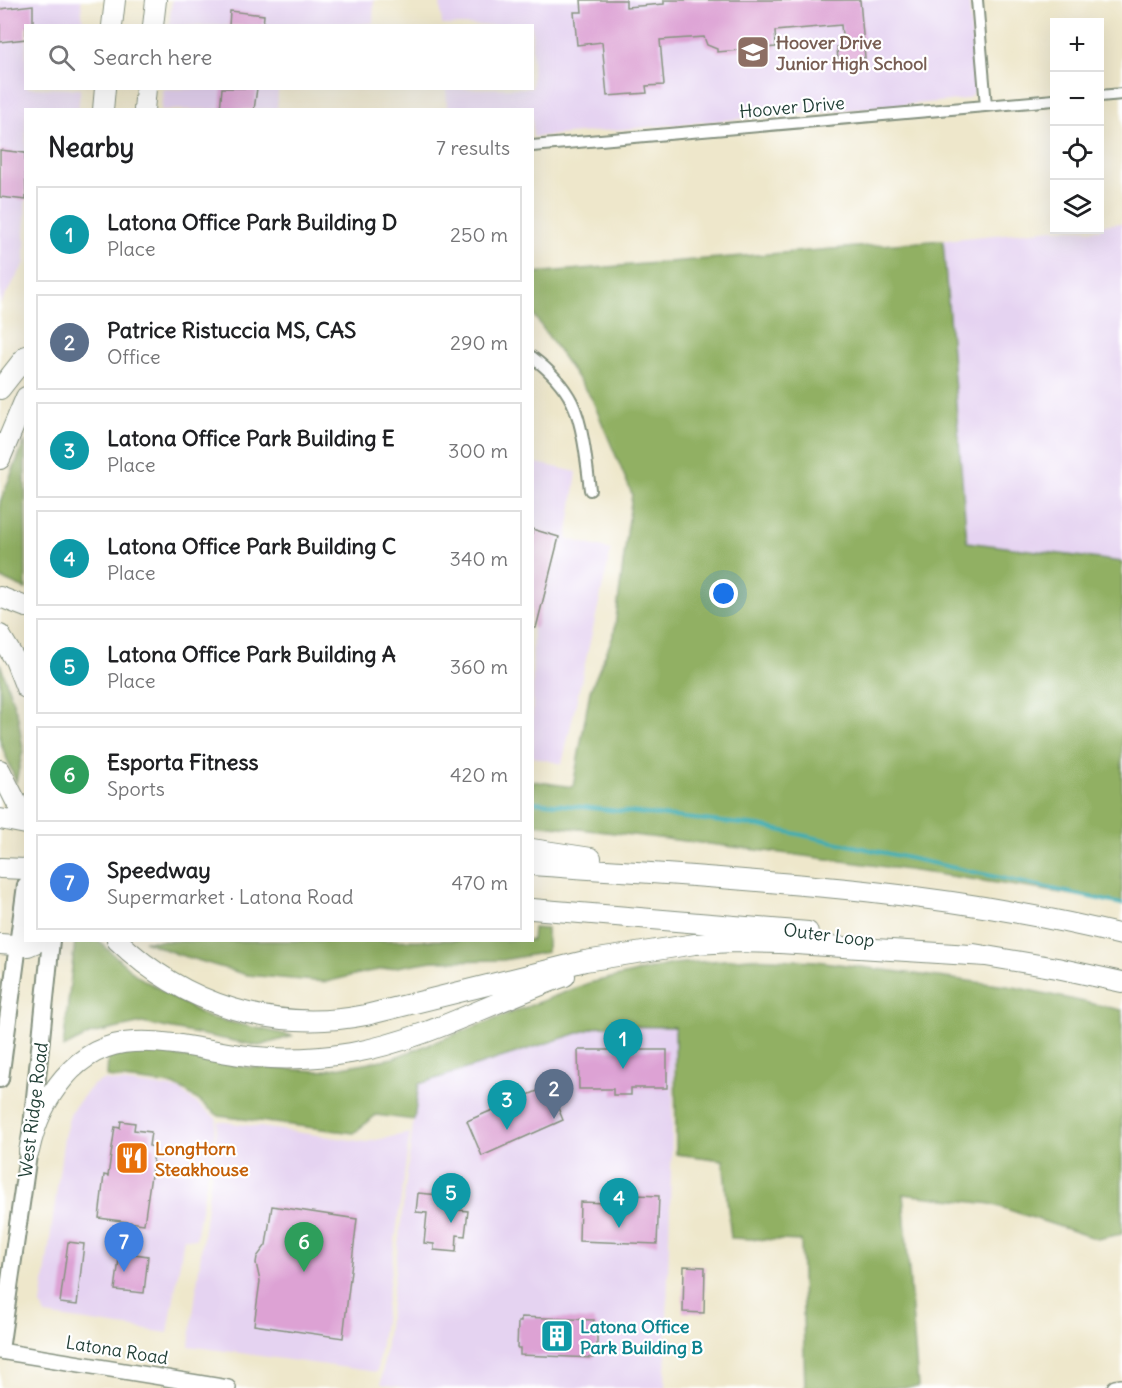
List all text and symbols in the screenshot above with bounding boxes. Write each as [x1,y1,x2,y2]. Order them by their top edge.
map controls [1050,18,1104,234]
button: + [1050,18,1104,72]
search box [24,24,534,90]
place label: Hoover Drive Junior High School [776,31,927,75]
school or university icon: Hoover Drive Junior High School [735,34,771,70]
icon: search [45,41,78,74]
text: Search here [93,43,212,71]
button: − [1050,72,1104,126]
street label: Hoover Drive [738,91,846,123]
button: locate [1050,126,1104,180]
text: Nearby [48,131,134,164]
text: 7 results [436,135,510,160]
button: layers [1050,180,1104,234]
text: Latona Office Park Building D [107,208,397,236]
text: 1 [66,222,73,247]
text: 250 m [450,222,508,247]
text: Place [107,236,155,261]
text: Patrice Ristuccia MS, CAS [107,316,356,344]
text: 2 [64,330,75,355]
text: 290 m [450,330,508,355]
text: Office [107,344,161,369]
text: Latona Office Park Building E [107,424,395,452]
text: 3 [64,438,75,463]
text: 300 m [448,438,508,463]
text: Place [107,452,155,477]
text: Latona Office Park Building C [107,532,396,560]
text: 4 [64,546,75,571]
text: 340 m [450,546,508,571]
text: Place [107,560,155,585]
your location [709,579,738,608]
text: Latona Office Park Building A [107,640,396,668]
text: 5 [64,654,75,679]
text: 360 m [450,654,508,679]
text: Place [107,668,155,693]
text: Esporta Fitness [107,748,258,776]
text: 6 [64,762,75,787]
text: 420 m [450,762,508,787]
text: Sports [107,776,165,801]
text: Speedway [107,856,211,884]
text: 7 [65,870,74,895]
text: 470 m [451,870,508,895]
text: Supermarket · Latona Road [107,884,354,909]
street label: Outer Loop [782,918,876,952]
pin: 1 [604,1020,642,1069]
street label: West Ridge Road [13,1041,53,1179]
pin: 2 [534,1070,574,1119]
pin: 3 [488,1080,526,1130]
place label: LongHorn Steakhouse [155,1137,249,1181]
restaurant icon: LongHorn Steakhouse [114,1140,150,1176]
pin: 5 [432,1174,470,1223]
pin: 4 [600,1178,638,1228]
pin: 7 [104,1222,144,1272]
pin: 6 [284,1222,324,1272]
place label: Latona Office Park Building B [580,1315,703,1359]
building icon: Latona Office Park Building B [539,1318,575,1354]
street label: Latona Road [64,1331,170,1370]

